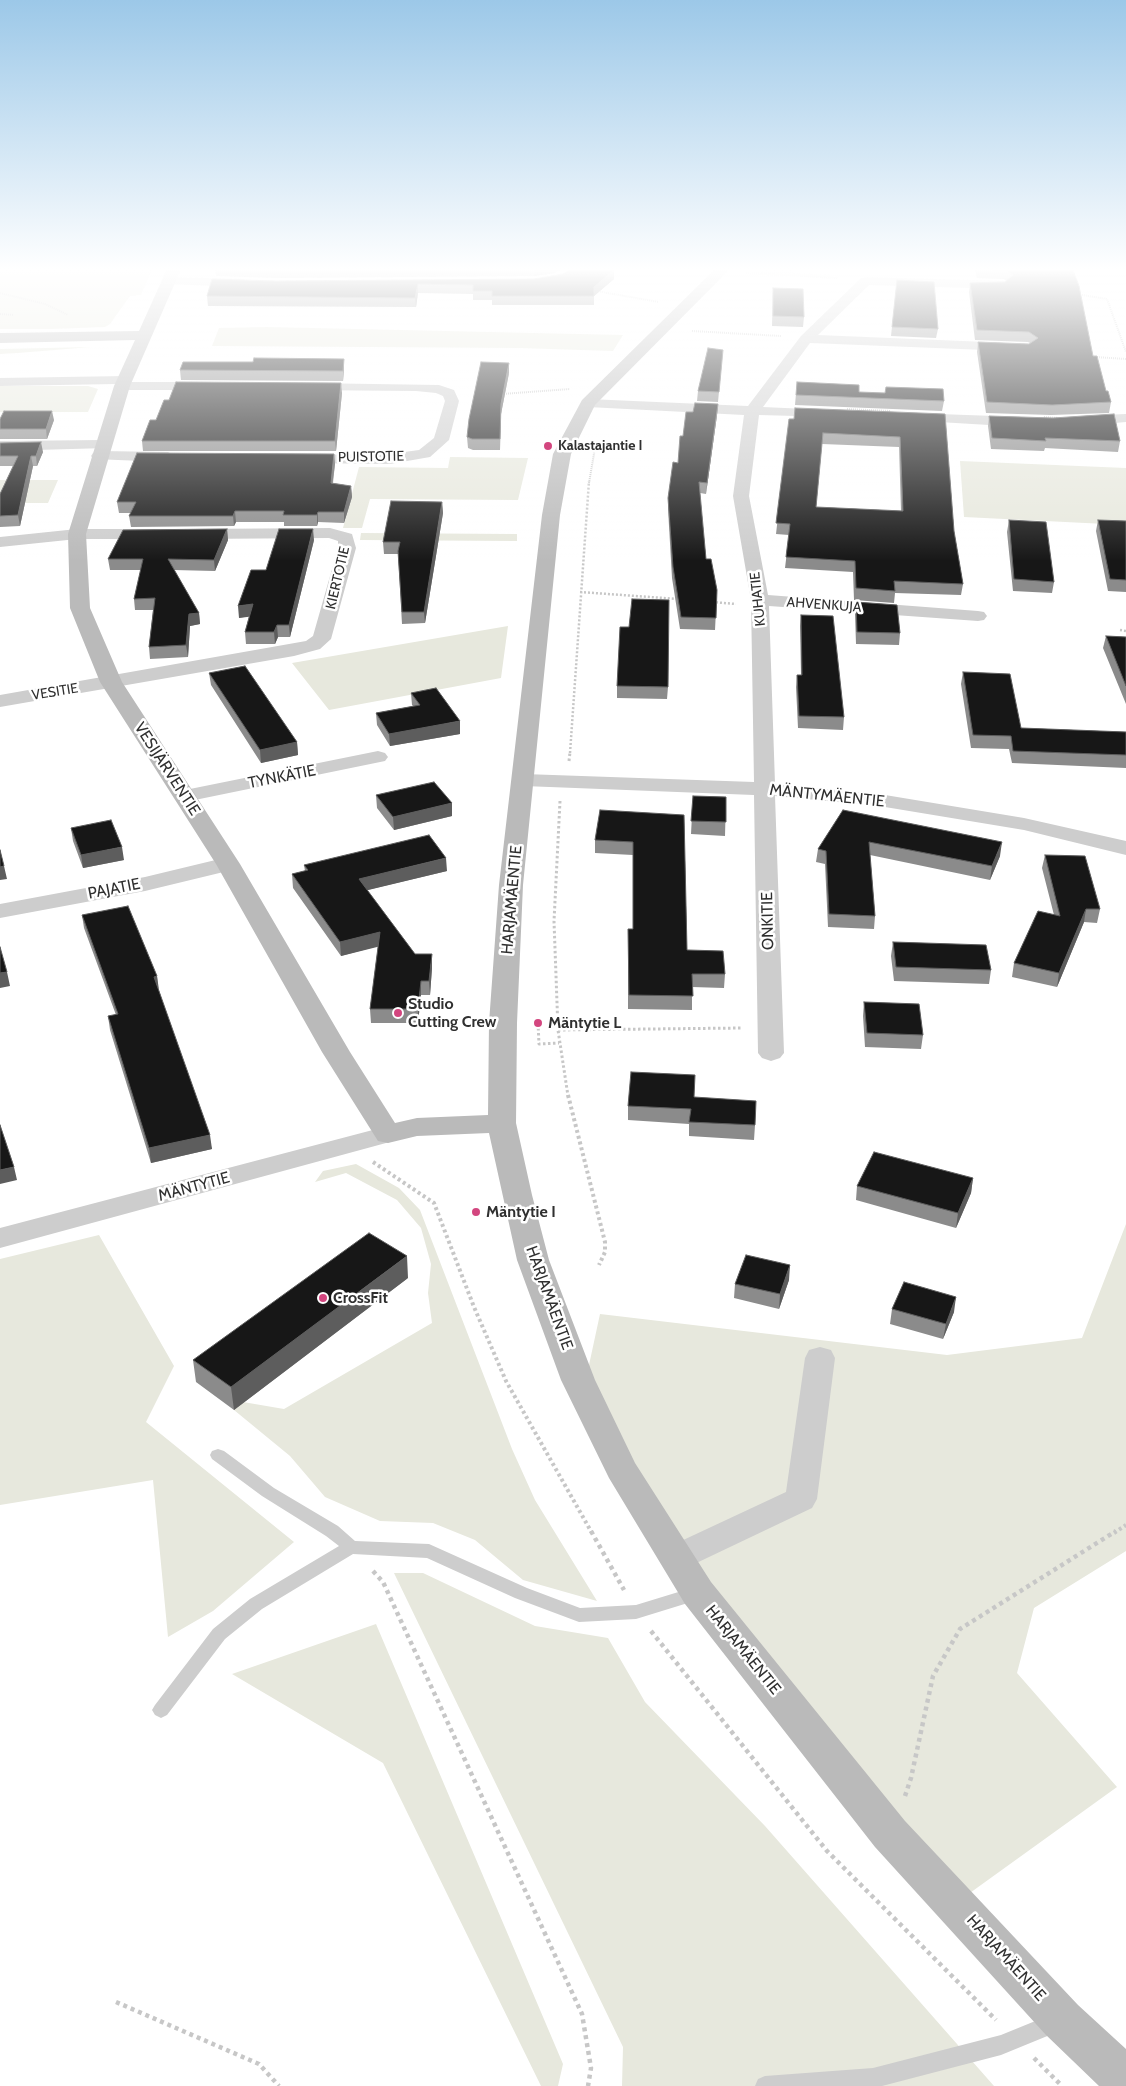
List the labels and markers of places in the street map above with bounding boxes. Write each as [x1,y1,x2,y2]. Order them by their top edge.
place label: Kalastajantie I [558,438,643,454]
marker: Kalastajantie I [542,440,554,452]
place label: Studio Cutting Crew [408,994,496,1032]
marker: Studio Cutting Crew [392,1007,404,1019]
place label: Mäntytie L [548,1013,621,1033]
marker: Mäntytie L [532,1017,544,1029]
place label: Mäntytie I [486,1202,556,1222]
marker: Mäntytie I [470,1206,482,1218]
place label: CrossFit [333,1288,388,1308]
marker: CrossFit [317,1292,329,1304]

